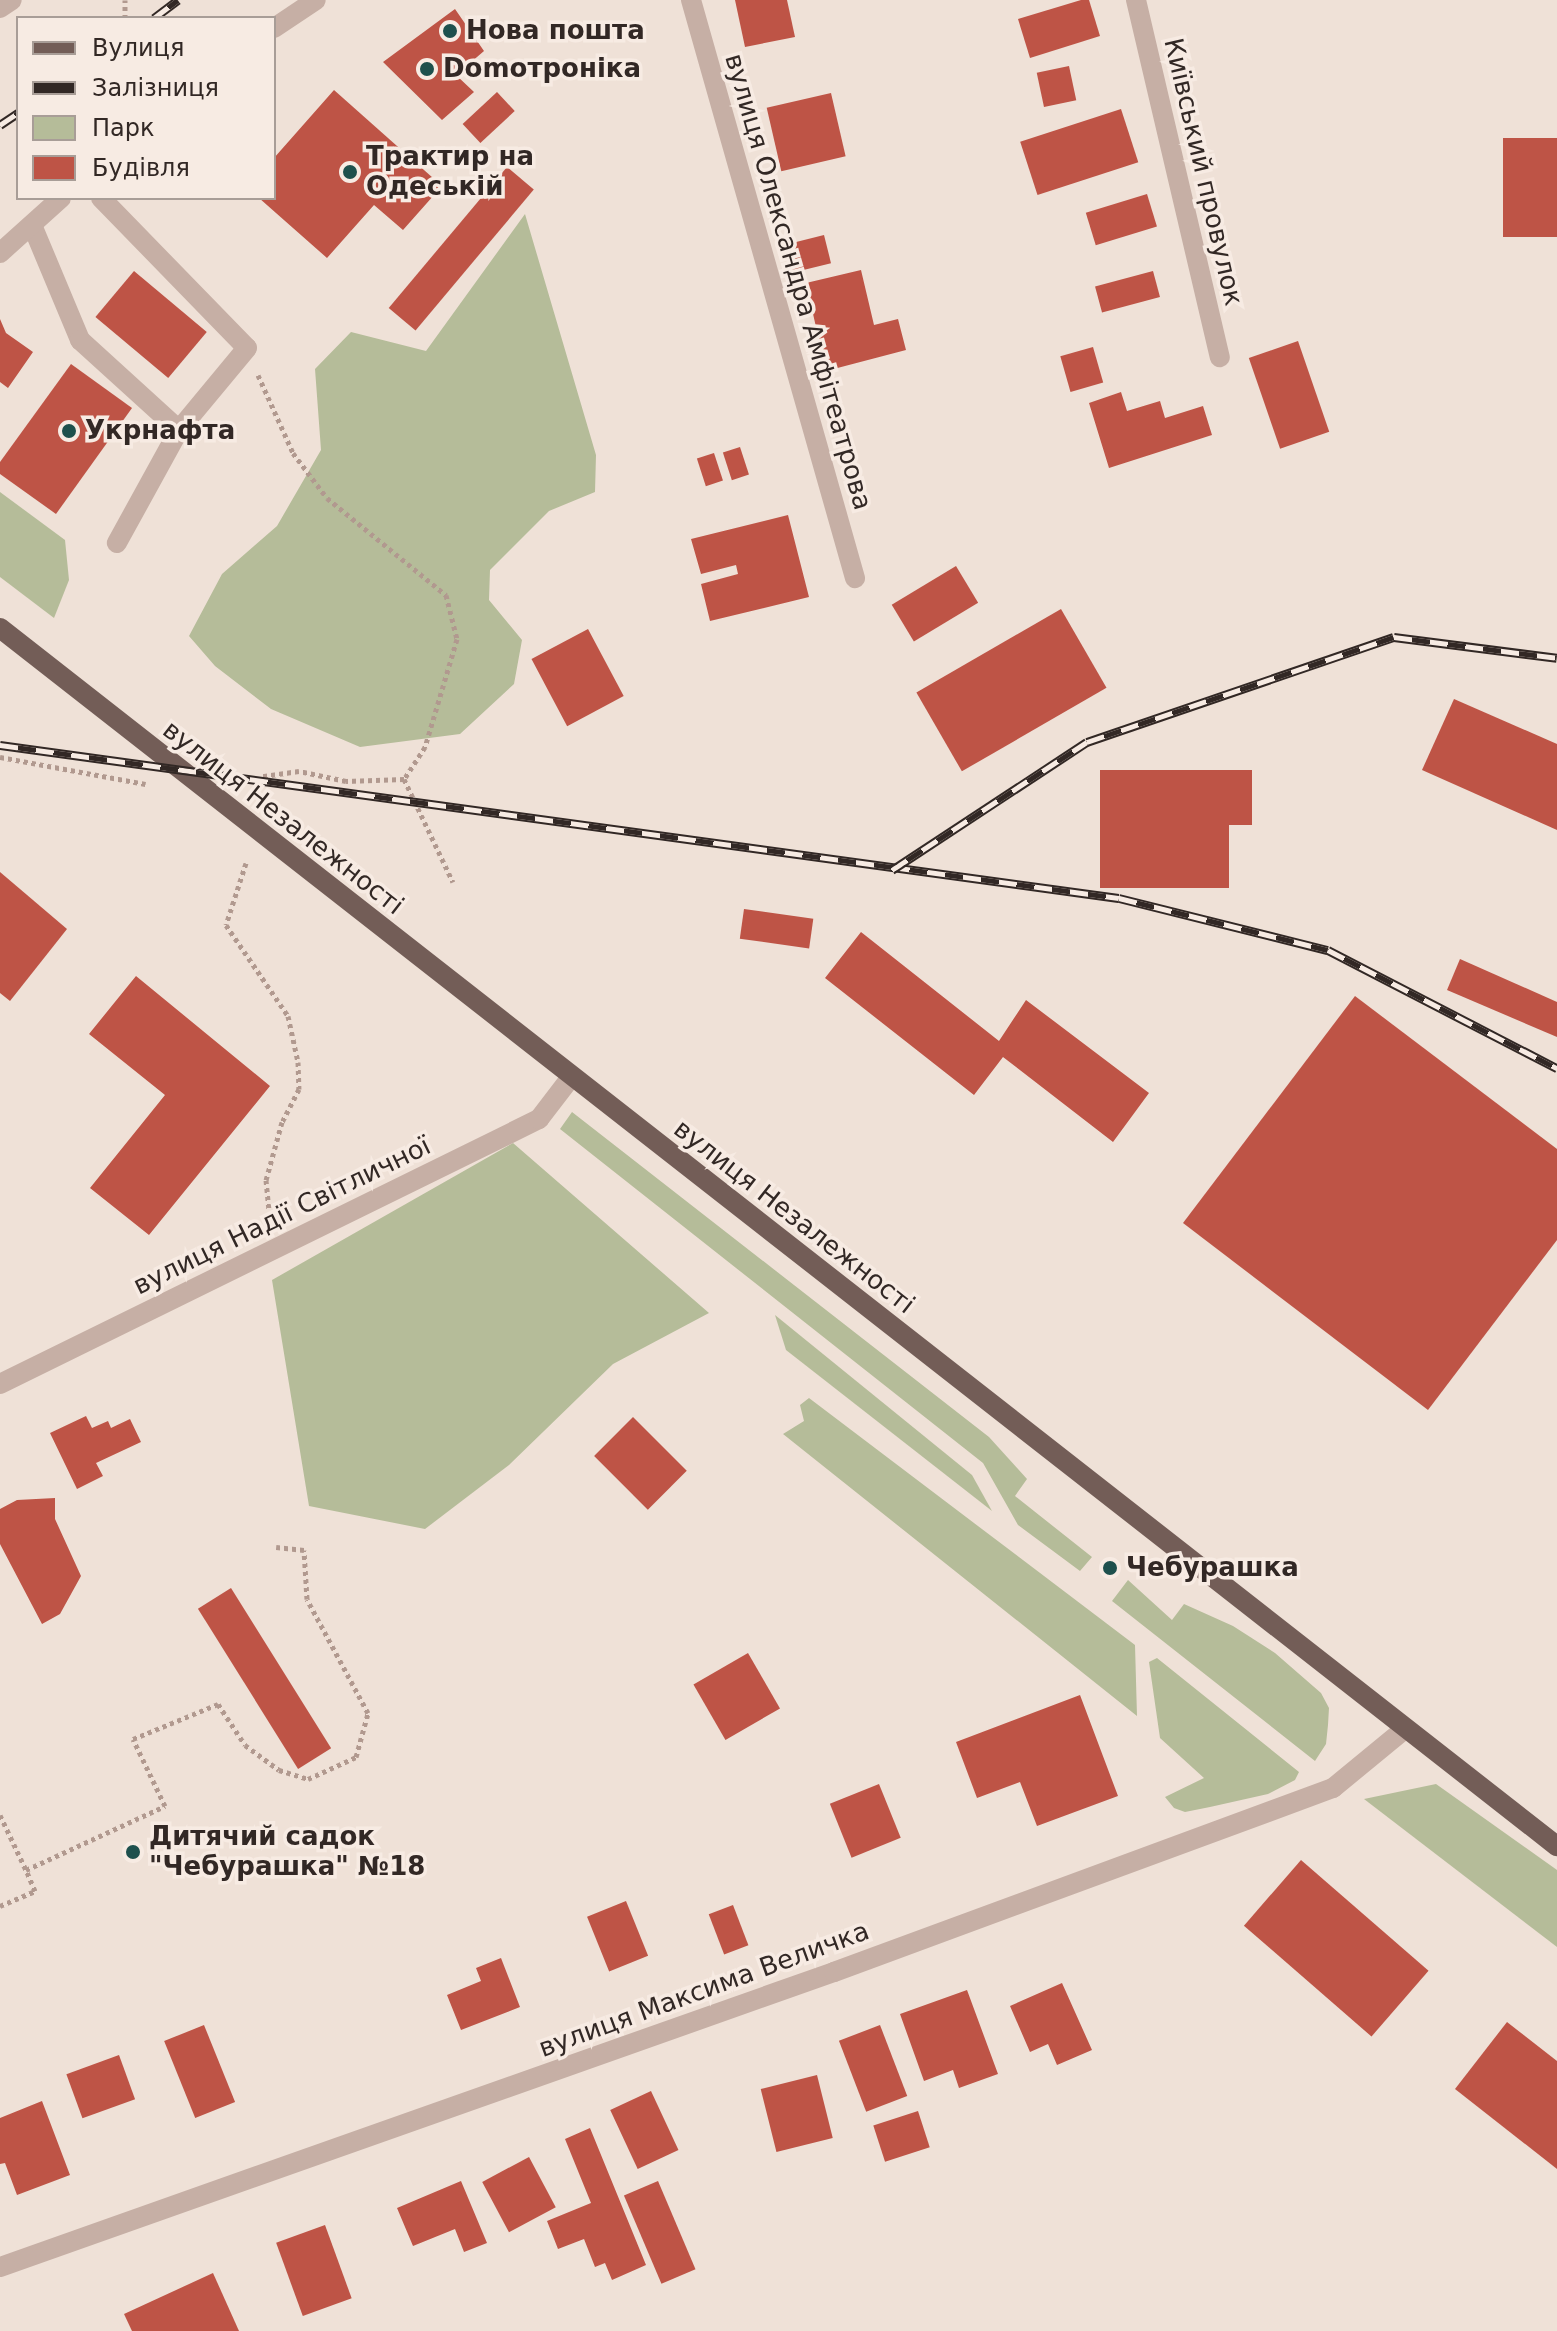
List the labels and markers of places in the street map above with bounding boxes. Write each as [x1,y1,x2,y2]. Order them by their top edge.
place label: Нова пошта [466,15,645,47]
marker: Нова пошта [441,22,459,40]
place label: Domoтроніка [443,53,641,85]
marker: Domoтроніка [418,60,436,78]
place label: Трактир на Одеській [366,141,534,202]
marker: Трактир на Одеській [341,163,359,181]
place label: Укрнафта [85,415,235,447]
marker: Укрнафта [60,422,78,440]
place label: Чебурашка [1126,1552,1299,1584]
marker: Чебурашка [1101,1559,1119,1577]
place label: Дитячий садок "Чебурашка" №18 [149,1821,425,1882]
marker: Дитячий садок "Чебурашка" №18 [124,1843,142,1861]

